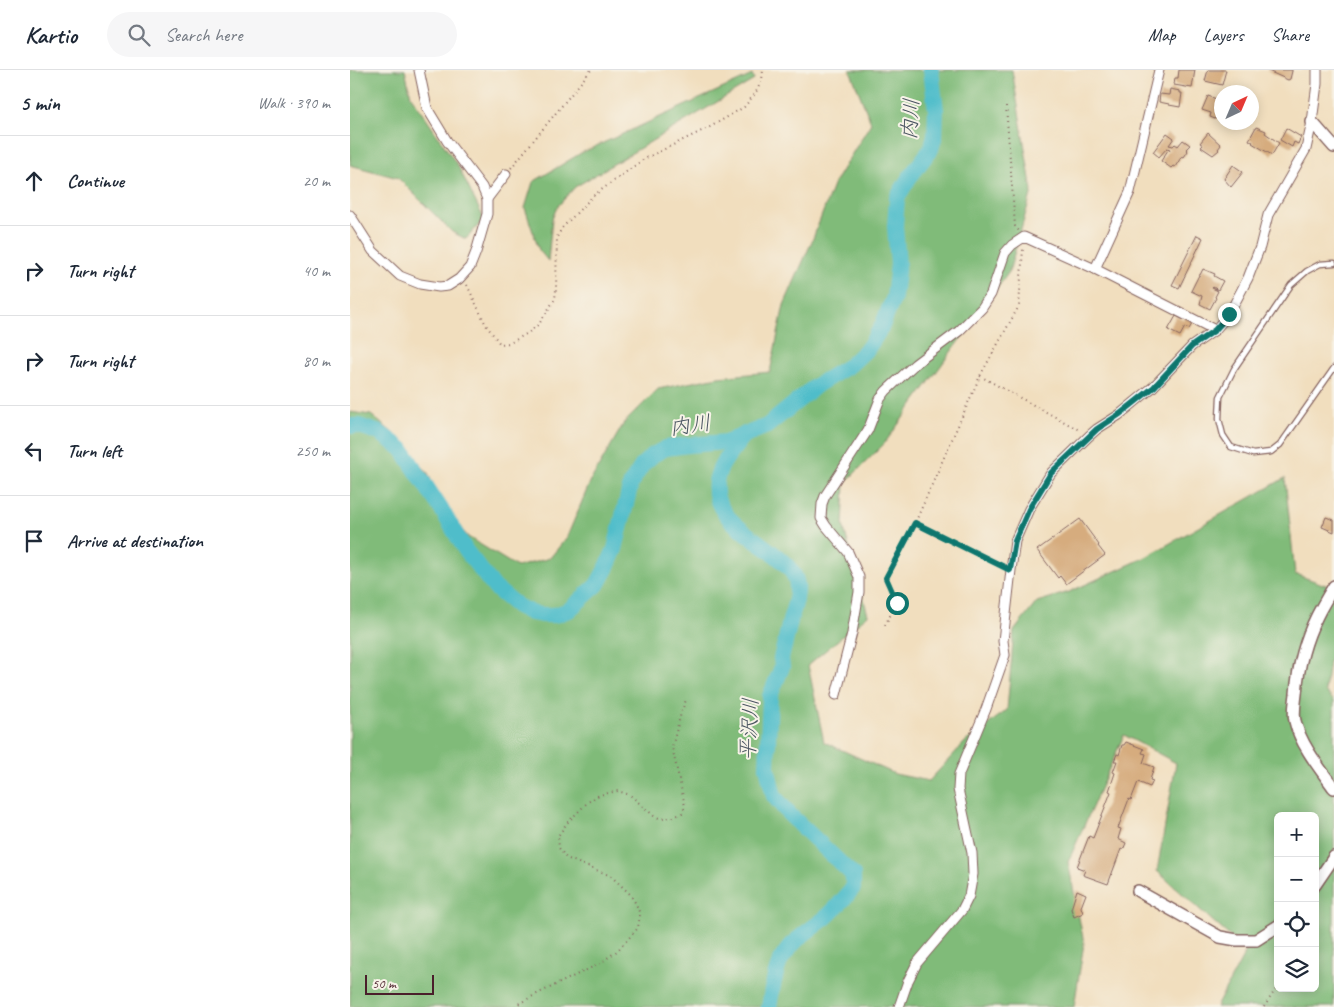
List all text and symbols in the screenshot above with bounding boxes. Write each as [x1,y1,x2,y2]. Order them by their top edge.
search box [107,12,457,57]
text: Kartio [25,20,77,50]
icon: search [125,21,153,49]
text: Search here [165,23,242,47]
text: Map [1148,24,1176,46]
text: Layers [1204,24,1243,46]
text: Share [1271,24,1309,46]
north arrow [1214,85,1259,130]
text: 5 min [20,90,60,116]
text: Walk · 390 m [258,93,330,113]
water label: 内川 [896,97,924,141]
icon: ahead [20,167,48,195]
text: Continue [67,169,124,193]
text: 20 m [303,171,330,191]
icon: right [20,257,48,285]
text: Turn right [67,259,134,283]
text: 40 m [303,261,330,281]
route end [1218,303,1241,326]
icon: right [20,347,48,375]
text: Turn right [67,349,134,373]
text: 80 m [303,351,330,371]
water label: 内川 [667,409,713,441]
icon: left [20,437,48,465]
text: Turn left [67,439,122,463]
text: 250 m [296,441,330,461]
icon: arrive [20,527,48,555]
text: Arrive at destination [67,529,203,553]
route start [886,592,909,615]
water label: 平沢川 [734,697,764,761]
map controls [1274,812,1319,992]
button: + [1274,812,1319,857]
button: − [1274,857,1319,902]
button: locate [1274,902,1319,947]
button: layers [1274,947,1319,992]
scale bar [365,972,434,995]
text: 50 m [372,975,396,992]

